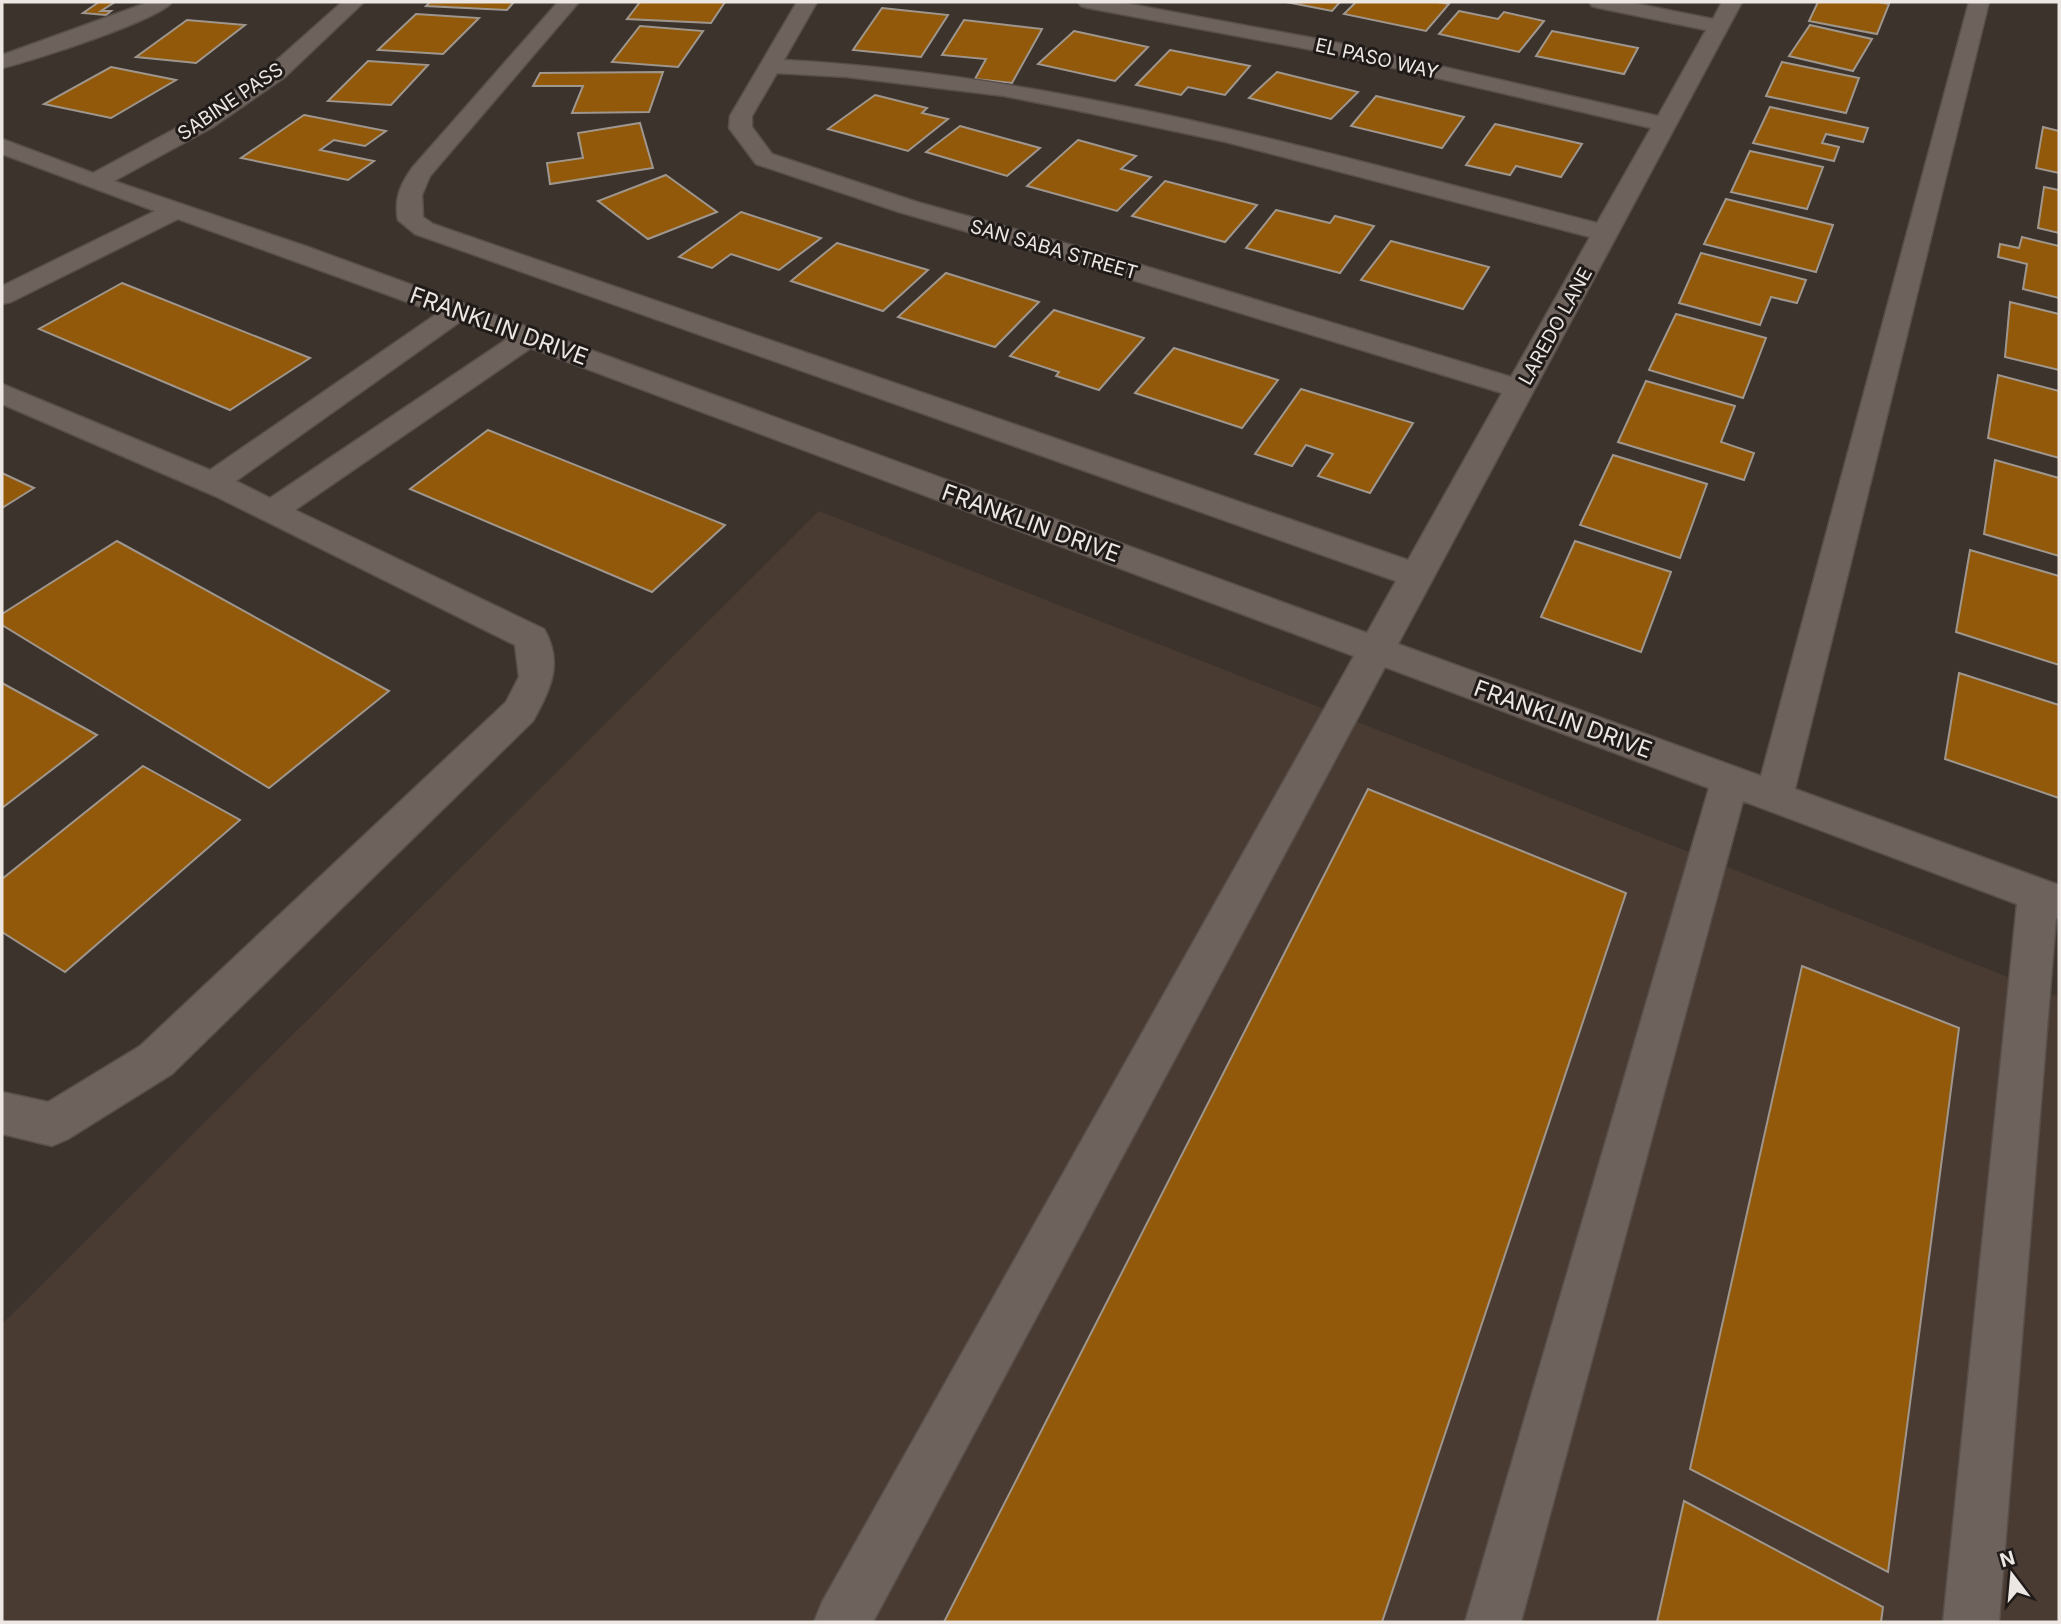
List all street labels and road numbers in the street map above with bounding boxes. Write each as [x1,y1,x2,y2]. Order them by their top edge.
street label: EL PASO WAY [1313,33,1441,84]
street label: SABINE PASS [173,58,287,145]
street label: SAN SABA STREET [968,215,1140,284]
street label: LAREDO LANE [1514,264,1597,389]
street label: FRANKLIN DRIVE [406,281,592,371]
street label: FRANKLIN DRIVE [938,478,1124,568]
street label: FRANKLIN DRIVE [1470,674,1656,764]

